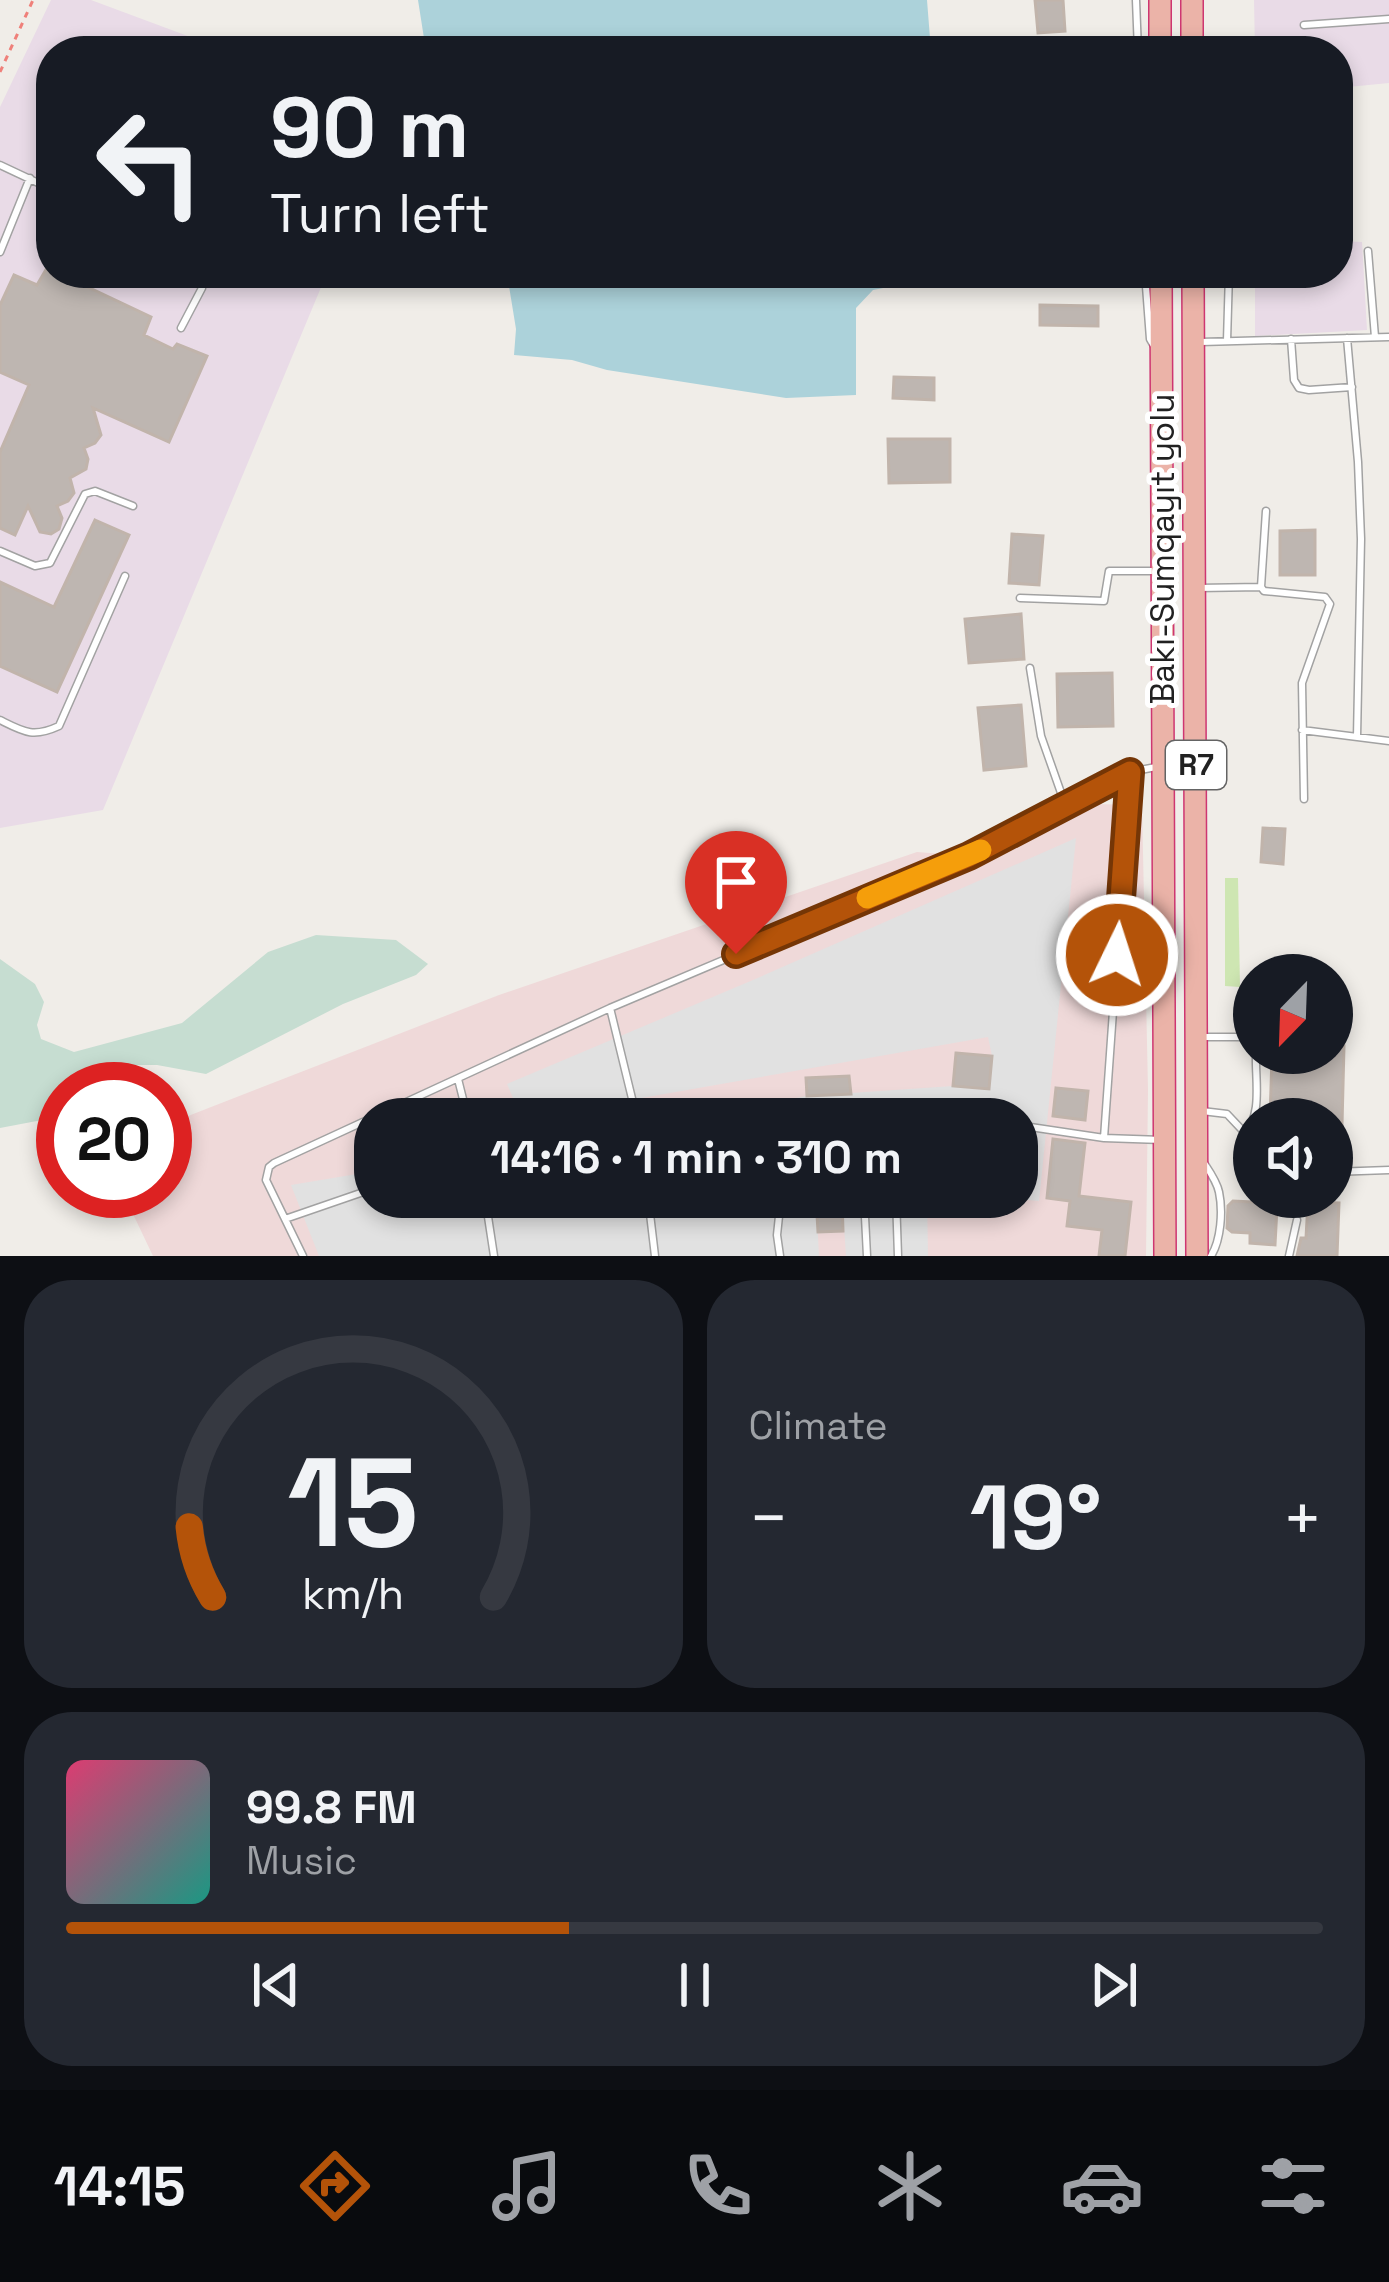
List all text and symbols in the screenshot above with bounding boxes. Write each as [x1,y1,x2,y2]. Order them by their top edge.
text: 90 m [270,74,469,182]
icon: left [72,84,228,240]
text: Turn left [270,179,490,248]
street label: Bakı-Sumqayıt yolu [1142,393,1184,705]
road number: R7 [1166,741,1226,789]
pin [685,831,787,954]
icon: arrive [703,849,769,915]
position arrow [1054,892,1180,1018]
north arrow [1233,954,1353,1074]
map controls [1233,954,1353,1218]
speed limit sign: 20 [36,1062,192,1218]
button: sound [1233,1098,1353,1218]
text: 14:16 · 1 min · 310 m [490,1129,902,1186]
text: Climate [749,1401,888,1450]
text: 15 [288,1423,419,1582]
text: 19° [970,1460,1102,1575]
text: − [749,1476,789,1560]
text: + [1282,1476,1323,1560]
text: km/h [302,1567,404,1622]
text: 99.8 FM [246,1779,417,1836]
text: Music [246,1836,357,1885]
icon: previous [243,1952,309,2018]
icon: pause [662,1952,728,2018]
icon: next [1081,1952,1147,2018]
icon: directions [293,2144,377,2228]
icon: music [485,2144,569,2228]
icon: phone [676,2144,760,2228]
icon: climate [868,2144,952,2228]
icon: car [1060,2144,1144,2228]
icon: filters [1251,2144,1335,2228]
text: 14:15 [54,2152,185,2221]

